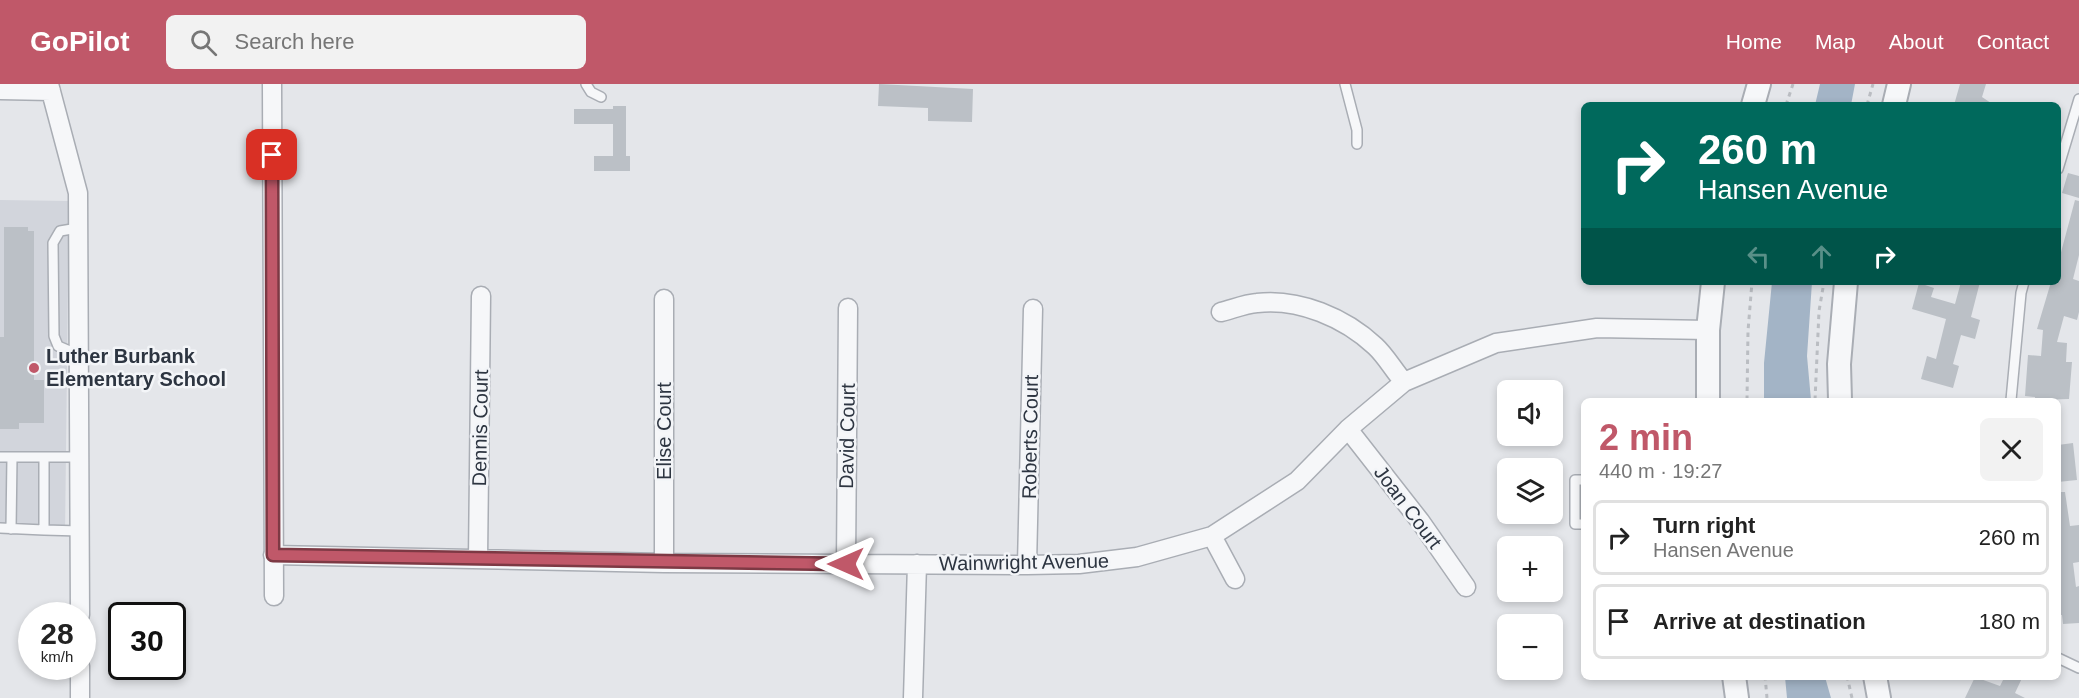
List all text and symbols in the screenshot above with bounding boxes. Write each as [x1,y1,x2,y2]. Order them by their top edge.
search box [166,15,586,69]
text: GoPilot [30,26,130,57]
icon: search [187,26,220,59]
text: Search here [235,29,354,54]
text: Home [1726,30,1782,53]
text: Map [1815,30,1856,53]
text: About [1889,30,1944,53]
text: Contact [1977,30,2049,53]
icon: right [1599,126,1677,204]
text: 260 m [1698,126,1817,173]
pin [246,129,297,180]
icon: arrive [255,138,288,171]
text: Hansen Avenue [1698,175,1888,205]
icon: left [1742,240,1775,273]
icon: ahead [1805,240,1838,273]
icon: right [1868,240,1901,273]
place label: Luther Burbank Elementary School [46,345,226,390]
marker: Luther Burbank Elementary School [27,361,41,375]
street label: Dennis Court [468,369,492,487]
street label: Roberts Court [1018,374,1042,499]
map controls [1497,380,1563,680]
button: sound [1497,380,1563,446]
street label: Elise Court [653,382,675,480]
street label: David Court [835,383,859,489]
text: 2 min [1599,417,1693,458]
button: close [1980,418,2043,481]
button: layers [1497,458,1563,524]
text: 440 m · 19:27 [1599,460,1722,482]
street label: Joan Court [1370,461,1446,553]
text: Turn right [1653,513,1755,538]
icon: right [1602,521,1635,554]
text: 260 m [1979,525,2040,550]
position arrow [814,532,878,596]
button: + [1497,536,1563,602]
text: Hansen Avenue [1653,539,1794,561]
street label: Wainwright Avenue [939,550,1109,574]
speed limit sign: 30 [108,602,186,680]
icon: arrive [1602,605,1635,638]
text: Arrive at destination [1653,609,1866,634]
text: 180 m [1979,609,2040,634]
button: − [1497,614,1563,680]
text: 28 [40,617,74,650]
text: km/h [41,648,73,665]

